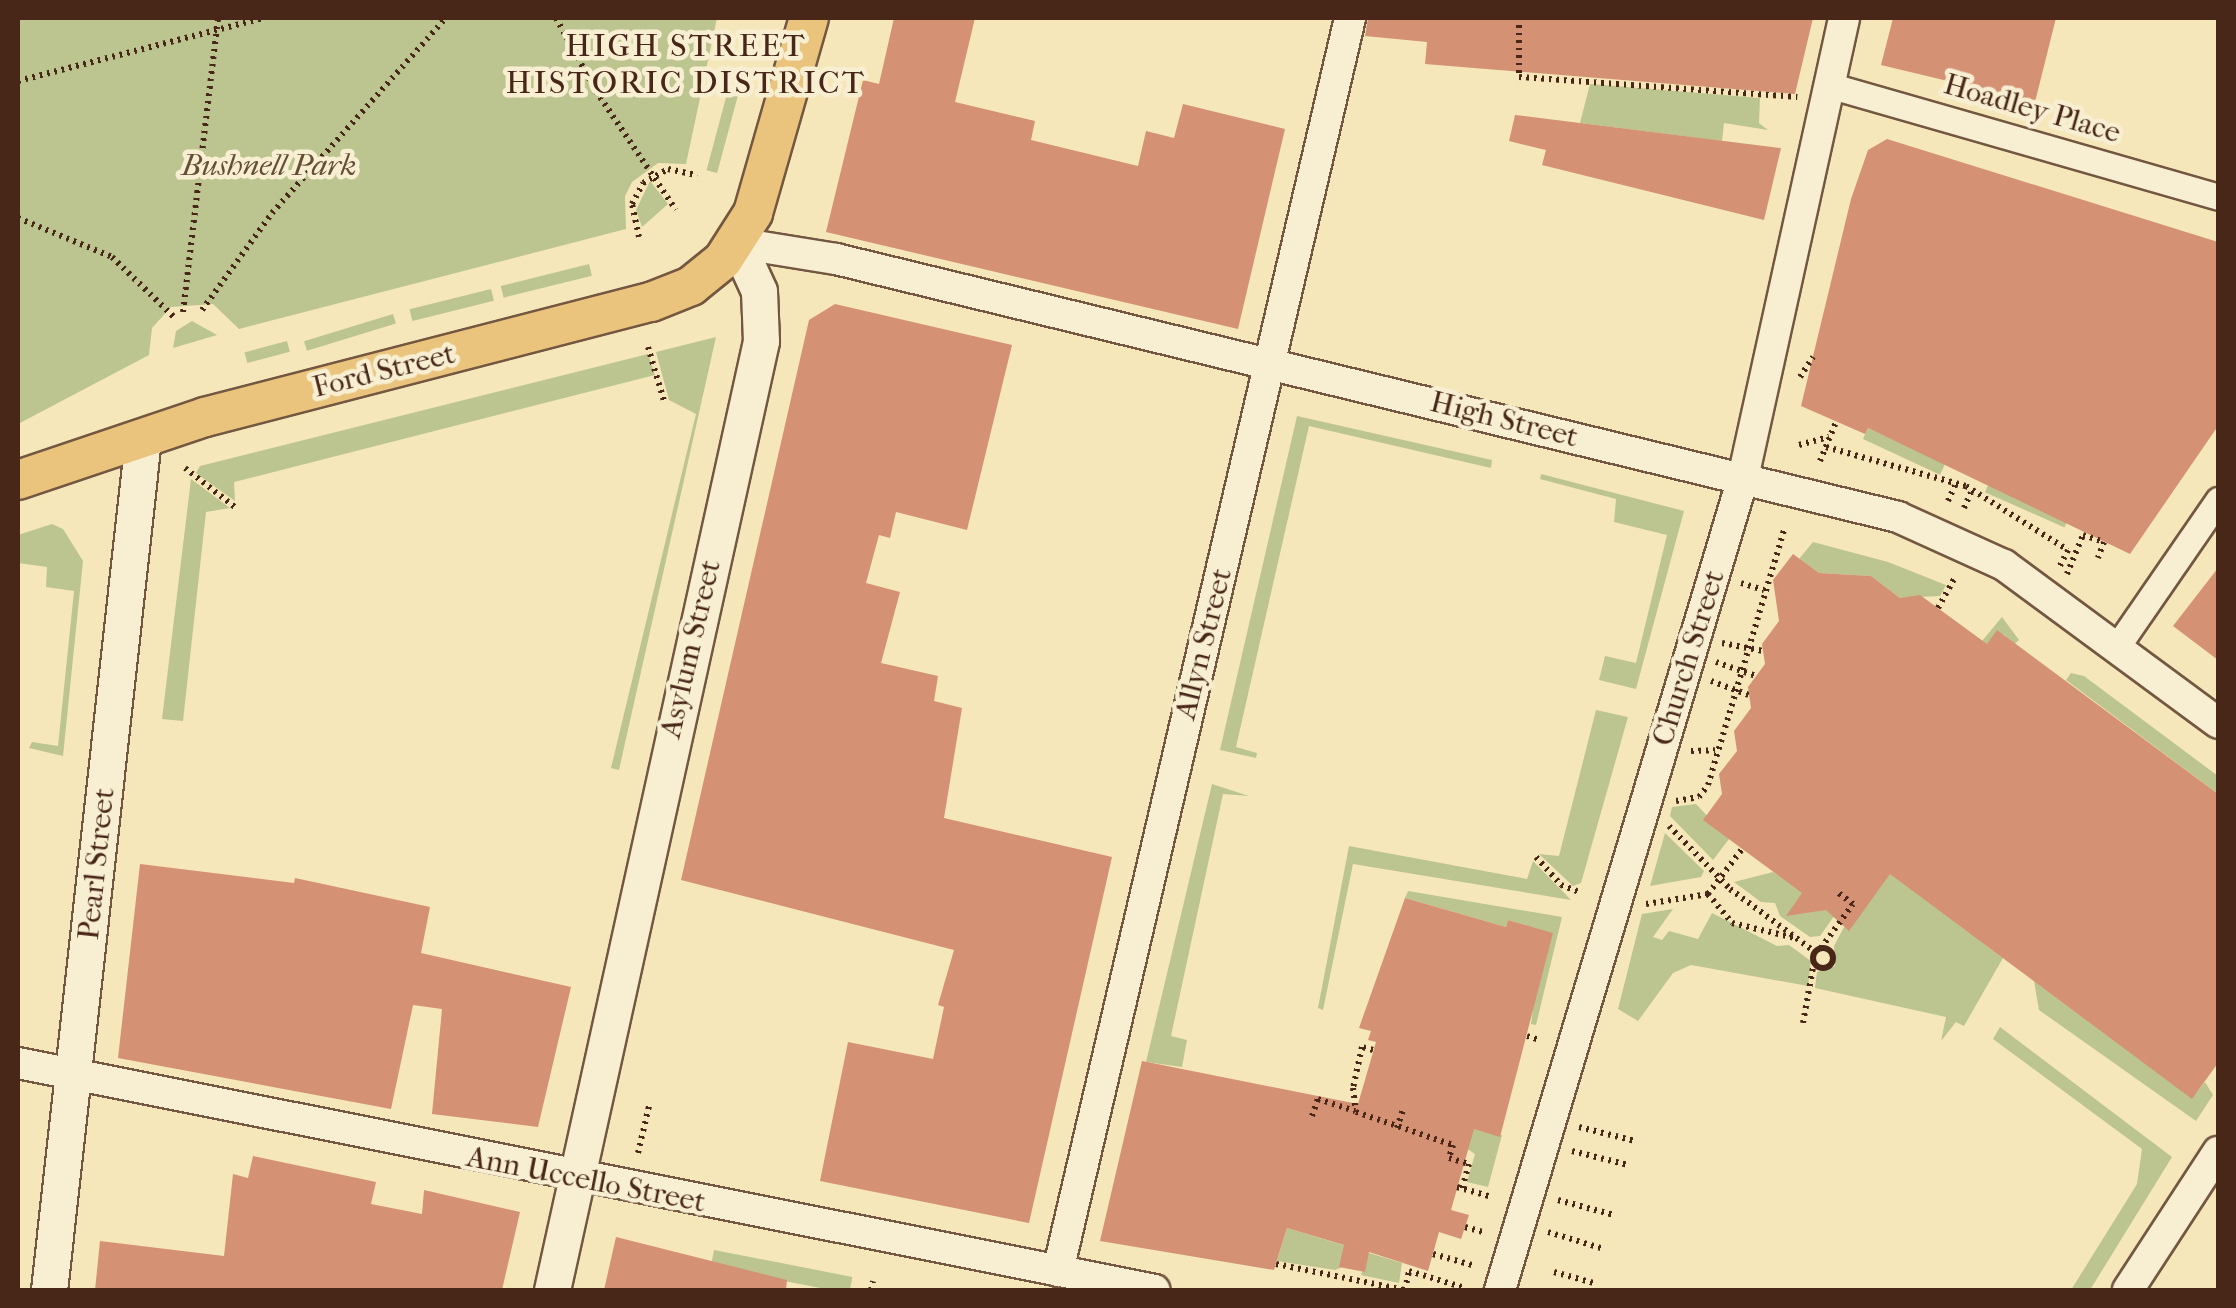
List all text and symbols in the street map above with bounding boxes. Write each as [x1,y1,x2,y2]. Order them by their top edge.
district label: HIGH STREET HISTORIC DISTRICT [506,28,866,103]
street label: Hoadley Place [1940,67,2124,151]
park label: Bushnell Park [182,148,356,184]
street label: Ford Street [309,336,459,406]
street label: High Street [1426,384,1582,456]
street label: Asylum Street [653,556,729,742]
street label: Allyn Street [1168,565,1240,723]
street label: Church Street [1645,566,1733,750]
street label: Pearl Street [71,786,123,942]
street label: Ann Uccello Street [464,1139,708,1221]

